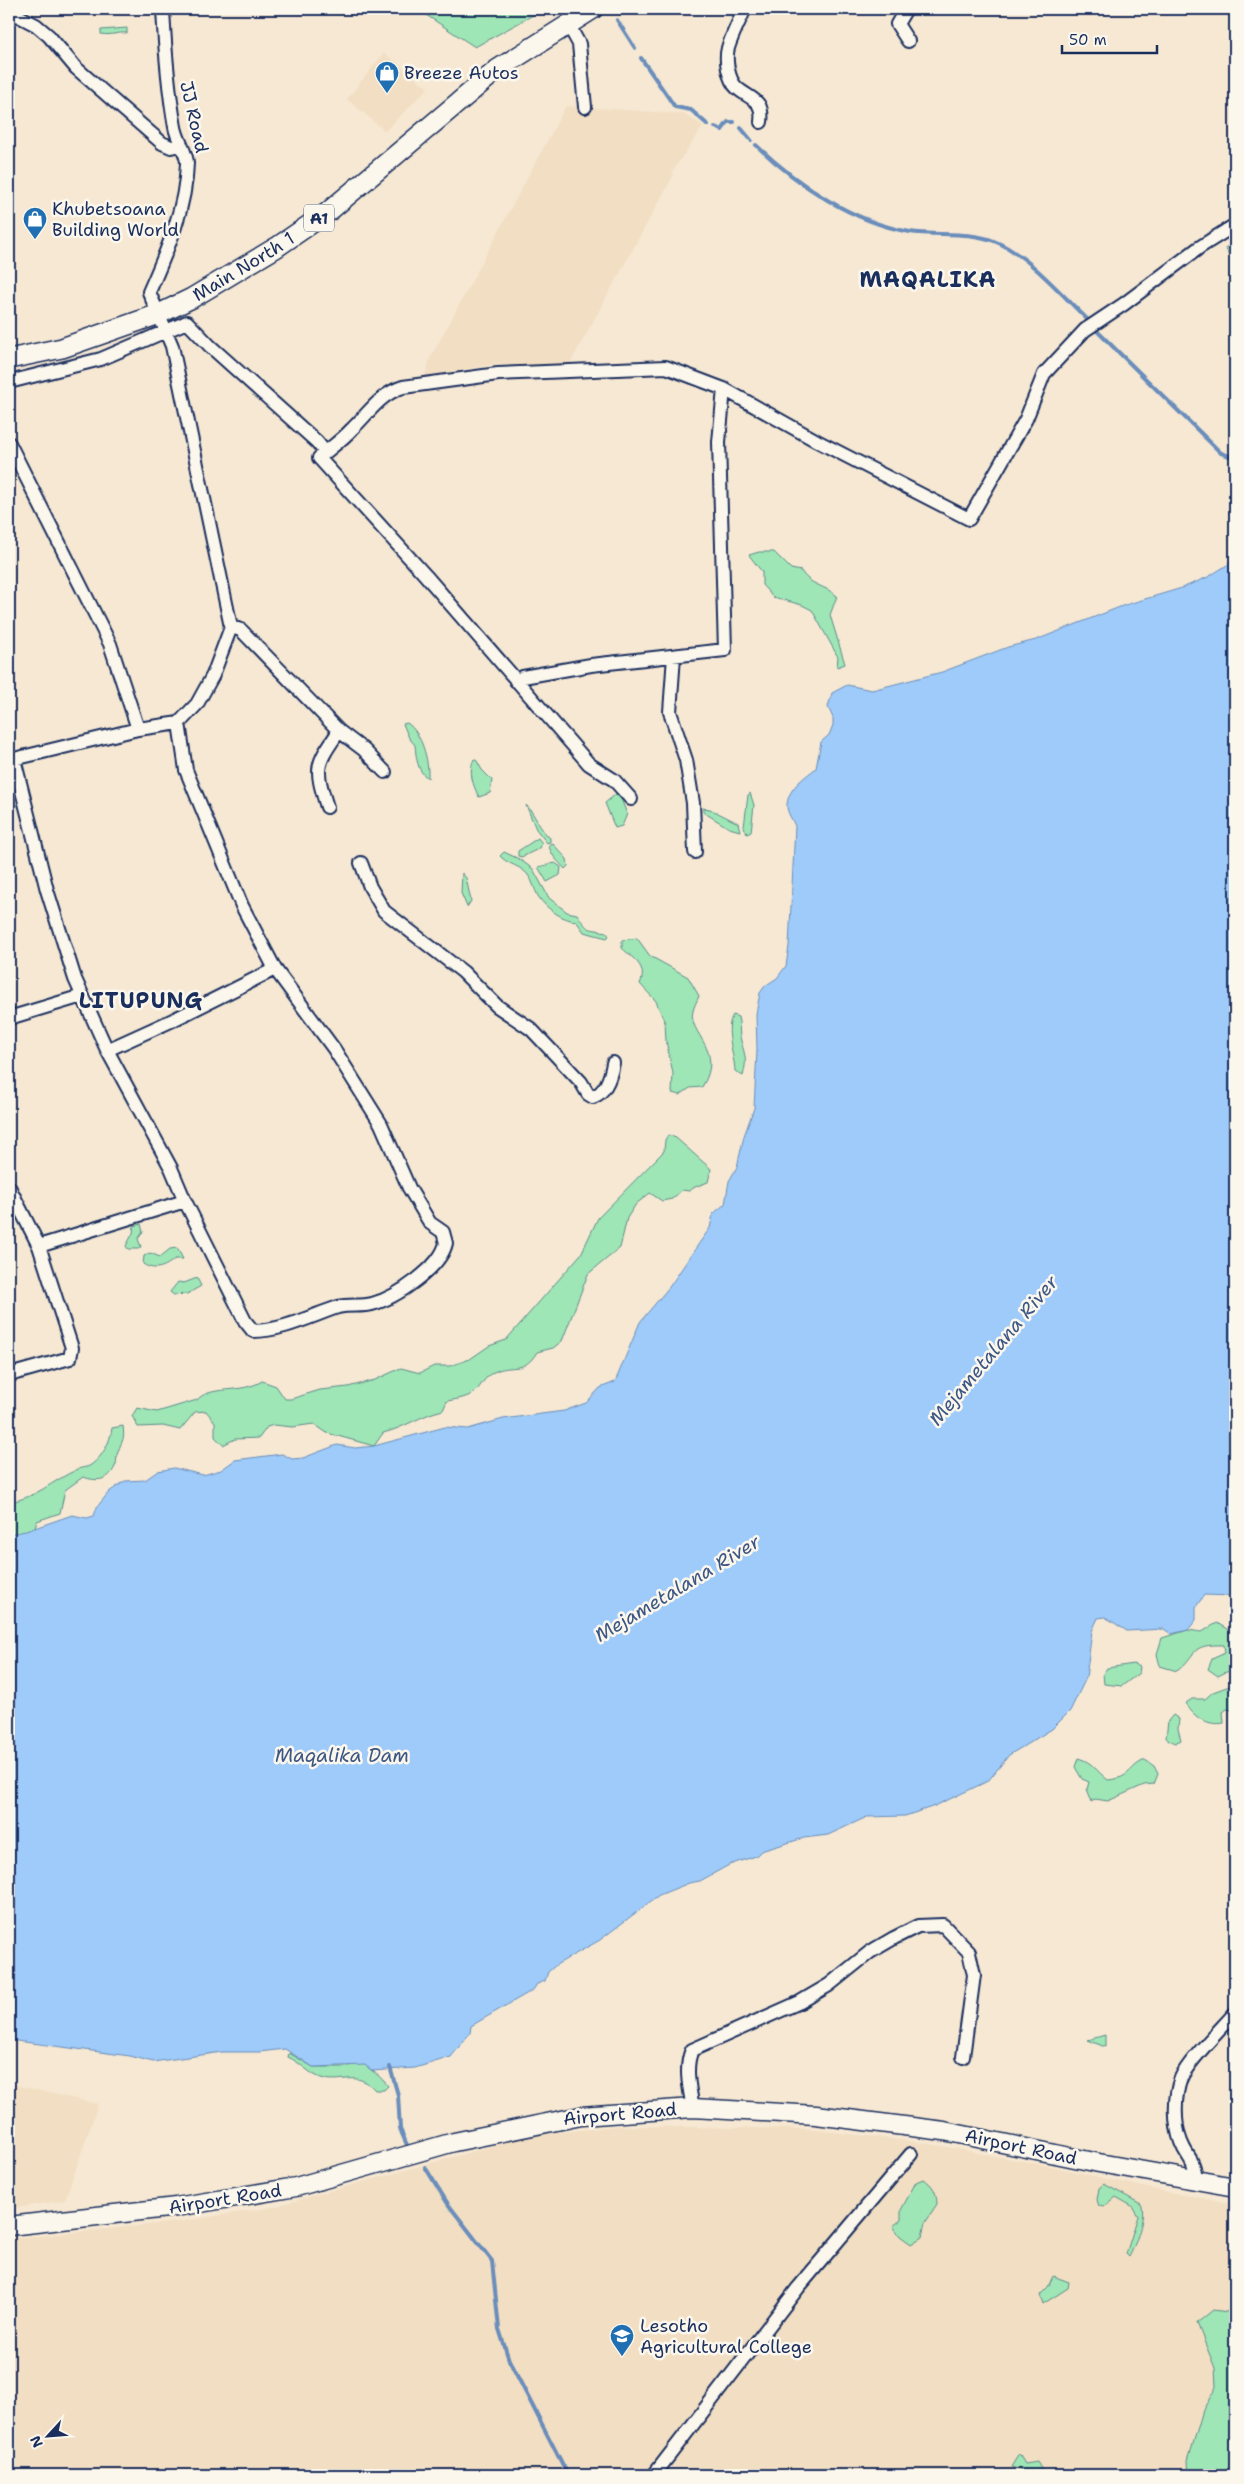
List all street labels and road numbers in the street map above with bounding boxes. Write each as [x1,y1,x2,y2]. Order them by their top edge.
street label: JJ Road [174,79,214,155]
road number: A1 [304,204,334,232]
street label: Main North 1 [188,226,299,307]
street label: Airport Road [562,2097,678,2131]
street label: Airport Road [963,2123,1079,2171]
street label: Airport Road [167,2178,283,2220]

